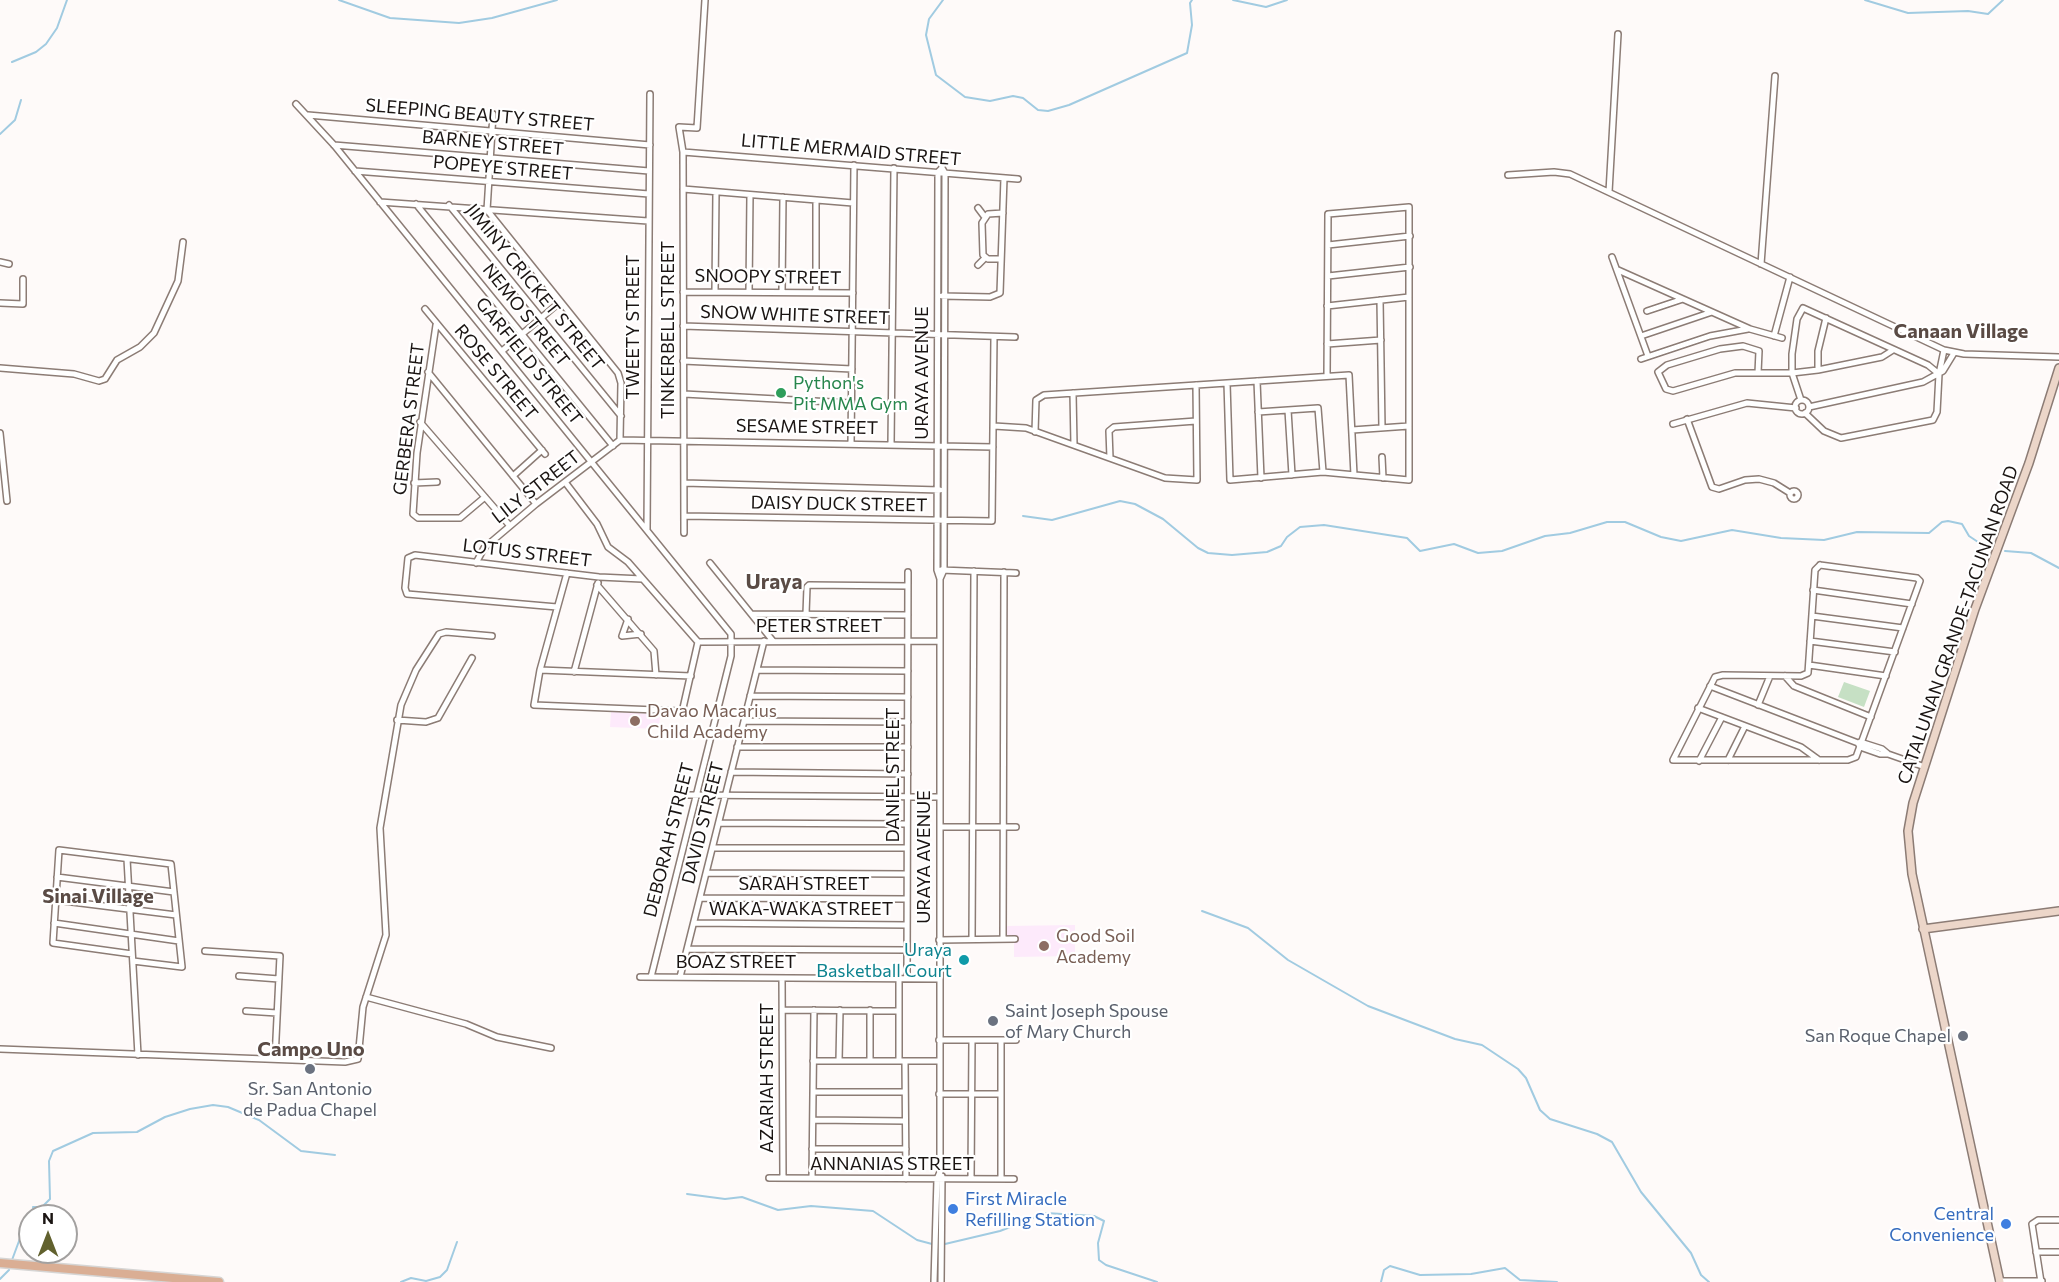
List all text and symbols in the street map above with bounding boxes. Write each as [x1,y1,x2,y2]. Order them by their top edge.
street label: SLEEPING BEAUTY STREET [365,94,595,136]
street label: BARNEY STREET [421,126,565,160]
street label: LITTLE MERMAID STREET [740,130,962,170]
street label: POPEYE STREET [432,151,574,185]
street label: JIMINY CRICKET STREET [461,200,609,374]
street label: TINKERBELL STREET [657,241,679,419]
street label: TWEETY STREET [622,255,644,399]
street label: NEMO STREET [478,259,574,371]
street label: SNOOPY STREET [695,265,841,289]
street label: GARFIELD STREET [471,293,587,429]
street label: SNOW WHITE STREET [700,301,890,329]
street label: URAYA AVENUE [911,306,933,440]
district label: Canaan Village [1894,319,2028,343]
street label: ROSE STREET [450,320,542,424]
street label: GERBERA STREET [389,342,429,496]
place label: Python's Pit MMA Gym [793,372,908,415]
marker: Python's Pit MMA Gym [774,386,788,400]
street label: SESAME STREET [736,415,878,439]
street label: LILY STREET [488,446,584,528]
street label: CATALUNAN GRANDE-TACUNAN ROAD [1893,463,2023,787]
street label: DAISY DUCK STREET [751,492,927,516]
street label: LOTUS STREET [461,534,593,572]
district label: Uraya [746,569,802,595]
street label: PETER STREET [756,615,882,637]
place label: Davao Macarius Child Academy [647,700,777,742]
street label: DANIEL STREET [882,707,904,843]
marker: Davao Macarius Child Academy [628,714,642,728]
street label: DEBORAH STREET [639,760,699,920]
street label: DAVID STREET [677,760,729,886]
street label: URAYA AVENUE [913,790,935,924]
street label: SARAH STREET [738,873,870,895]
district label: Sinai Village [42,884,154,908]
street label: WAKA-WAKA STREET [709,898,893,920]
place label: Good Soil Academy [1056,925,1135,968]
place label: Uraya Basketball Court [816,939,952,982]
marker: Good Soil Academy [1037,939,1051,953]
street label: BOAZ STREET [676,951,796,973]
marker: Uraya Basketball Court [957,953,971,967]
place label: Saint Joseph Spouse of Mary Church [1005,1000,1168,1042]
street label: AZARIAH STREET [756,1003,778,1153]
marker: Saint Joseph Spouse of Mary Church [986,1014,1000,1028]
place label: San Roque Chapel [1805,1025,1951,1047]
marker: San Roque Chapel [1956,1029,1970,1043]
district label: Campo Uno [257,1037,365,1061]
marker: Sr. San Antonio de Padua Chapel [303,1062,317,1076]
place label: Sr. San Antonio de Padua Chapel [243,1078,377,1120]
street label: ANNANIAS STREET [810,1153,974,1175]
place label: First Miracle Refilling Station [965,1188,1095,1230]
marker: First Miracle Refilling Station [946,1202,960,1216]
place label: Central Convenience [1889,1203,1994,1246]
north arrow [18,1204,78,1264]
text: N [42,1208,54,1227]
marker: Central Convenience [1999,1217,2013,1231]

